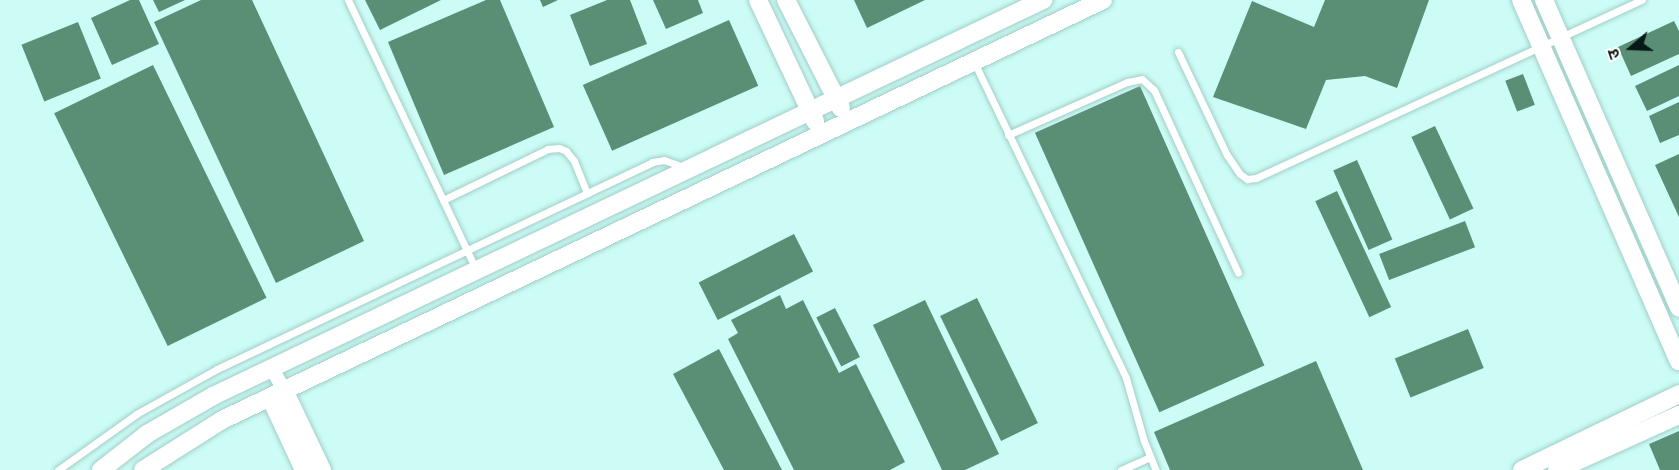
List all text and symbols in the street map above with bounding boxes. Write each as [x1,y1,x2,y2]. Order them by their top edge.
north arrow [1601,18,1661,78]
text: उ [1603,46,1624,62]

